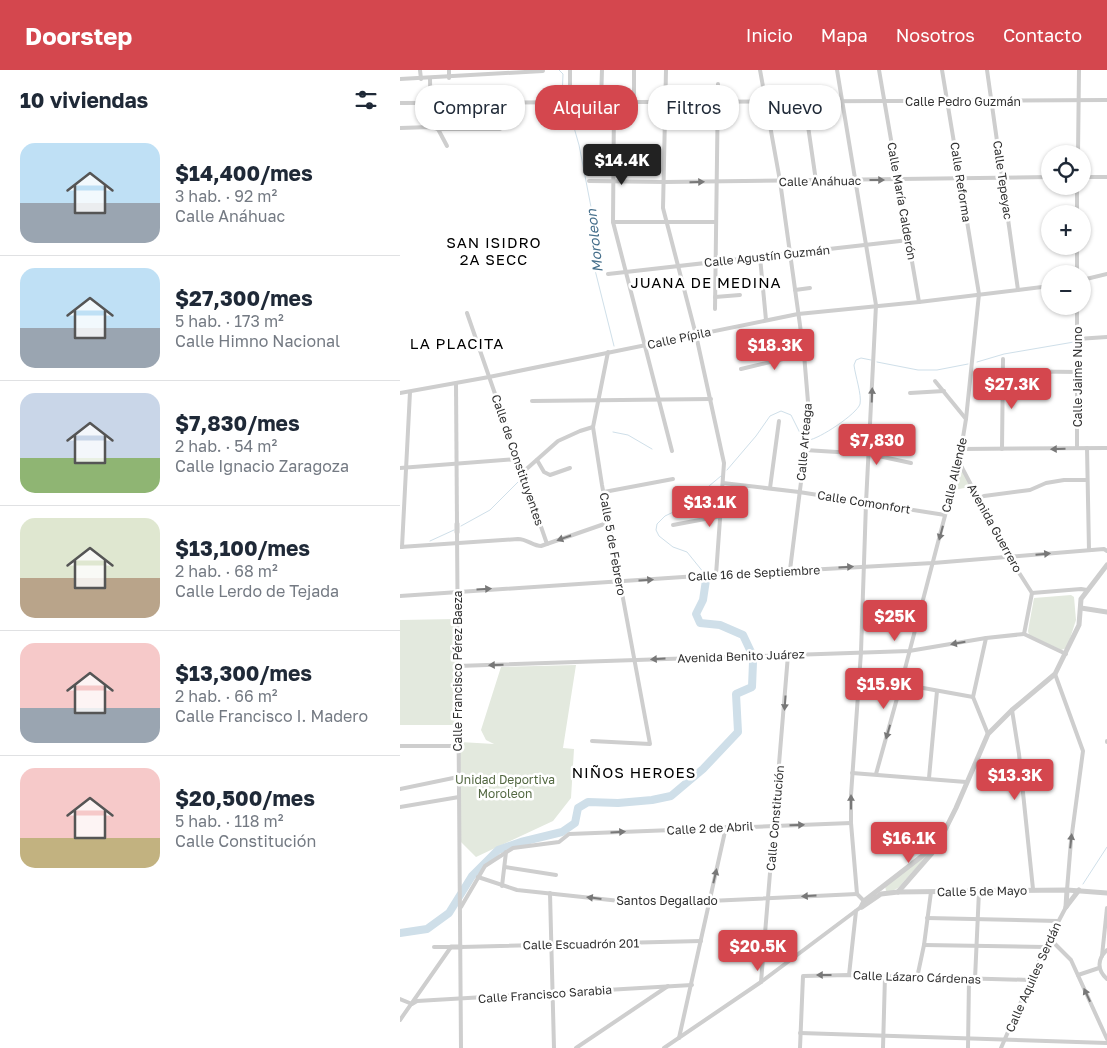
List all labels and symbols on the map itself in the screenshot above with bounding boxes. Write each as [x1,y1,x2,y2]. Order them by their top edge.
street label: Calle Pedro Guzmán [905,94,1021,109]
street label: Calle Tepeyac [990,140,1016,221]
street label: Calle María Calderón [884,141,920,261]
street label: Calle Reforma [947,141,975,223]
pin: $14.4K [581,144,663,186]
street label: Calle Anáhuac [779,173,862,189]
one-way arrow [869,176,885,184]
one-way arrow [689,178,705,186]
water label: Moroleon [582,207,606,274]
district label: SAN ISIDRO 2A SECC [446,233,542,268]
street label: Calle Agustín Guzmán [703,242,831,270]
district label: JUANA DE MEDINA [630,273,782,291]
street label: Calle Pípila [646,324,712,352]
street label: Calle Jaime Nuno [1070,327,1085,427]
pin: $18.3K [734,328,816,371]
district label: LA PLACITA [410,334,504,352]
pin: $27.3K [971,368,1053,410]
one-way arrow [868,387,876,403]
street label: Calle de Constituyentes [488,392,548,528]
street label: Calle Arteaga [793,402,815,482]
pin: $7,830 [836,424,918,466]
street label: Calle Allende [938,436,970,514]
one-way arrow [1050,445,1066,453]
street label: Avenida Guerrero [964,481,1026,575]
pin: $13.1K [669,486,751,528]
street label: Calle Comonfort [816,487,912,517]
street label: Calle 5 de Febrero [597,491,629,597]
one-way arrow [936,526,944,541]
one-way arrow [556,535,571,542]
one-way arrow [1036,550,1052,558]
street label: Calle 16 de Septiembre [687,562,821,584]
one-way arrow [839,563,855,571]
one-way arrow [638,575,654,583]
one-way arrow [476,585,492,593]
street label: Calle Francisco Pérez Baeza [450,590,465,752]
pin: $25K [865,600,925,642]
one-way arrow [950,639,966,647]
street label: Avenida Benito Juárez [677,646,805,666]
one-way arrow [650,656,666,664]
one-way arrow [487,661,503,669]
pin: $15.9K [843,668,925,710]
one-way arrow [780,696,788,712]
one-way arrow [883,725,891,740]
pin: $13.3K [974,758,1056,801]
district label: NIÑOS HEROES [572,763,696,781]
street label: Calle Constitución [763,765,787,871]
park label: Unidad Deportiva Moroleon [455,772,555,801]
one-way arrow [847,794,855,810]
street label: Calle 2 de Abril [666,818,754,838]
one-way arrow [790,820,806,828]
pin: $16.1K [868,822,950,864]
one-way arrow [610,828,626,836]
one-way arrow [1067,833,1075,849]
one-way arrow [711,869,719,884]
street label: Calle 5 de Mayo [937,883,1027,899]
street label: Santos Degallado [616,893,718,908]
one-way arrow [801,893,817,901]
one-way arrow [586,894,602,902]
street label: Calle Aquiles Serdán [1002,920,1064,1034]
pin: $20.5K [717,930,799,972]
street label: Calle Escuadrón 201 [523,935,640,953]
street label: Calle Lázaro Cárdenas [853,967,981,987]
one-way arrow [815,971,831,979]
street label: Calle Francisco Sarabia [477,982,613,1006]
one-way arrow [1082,988,1090,1002]

